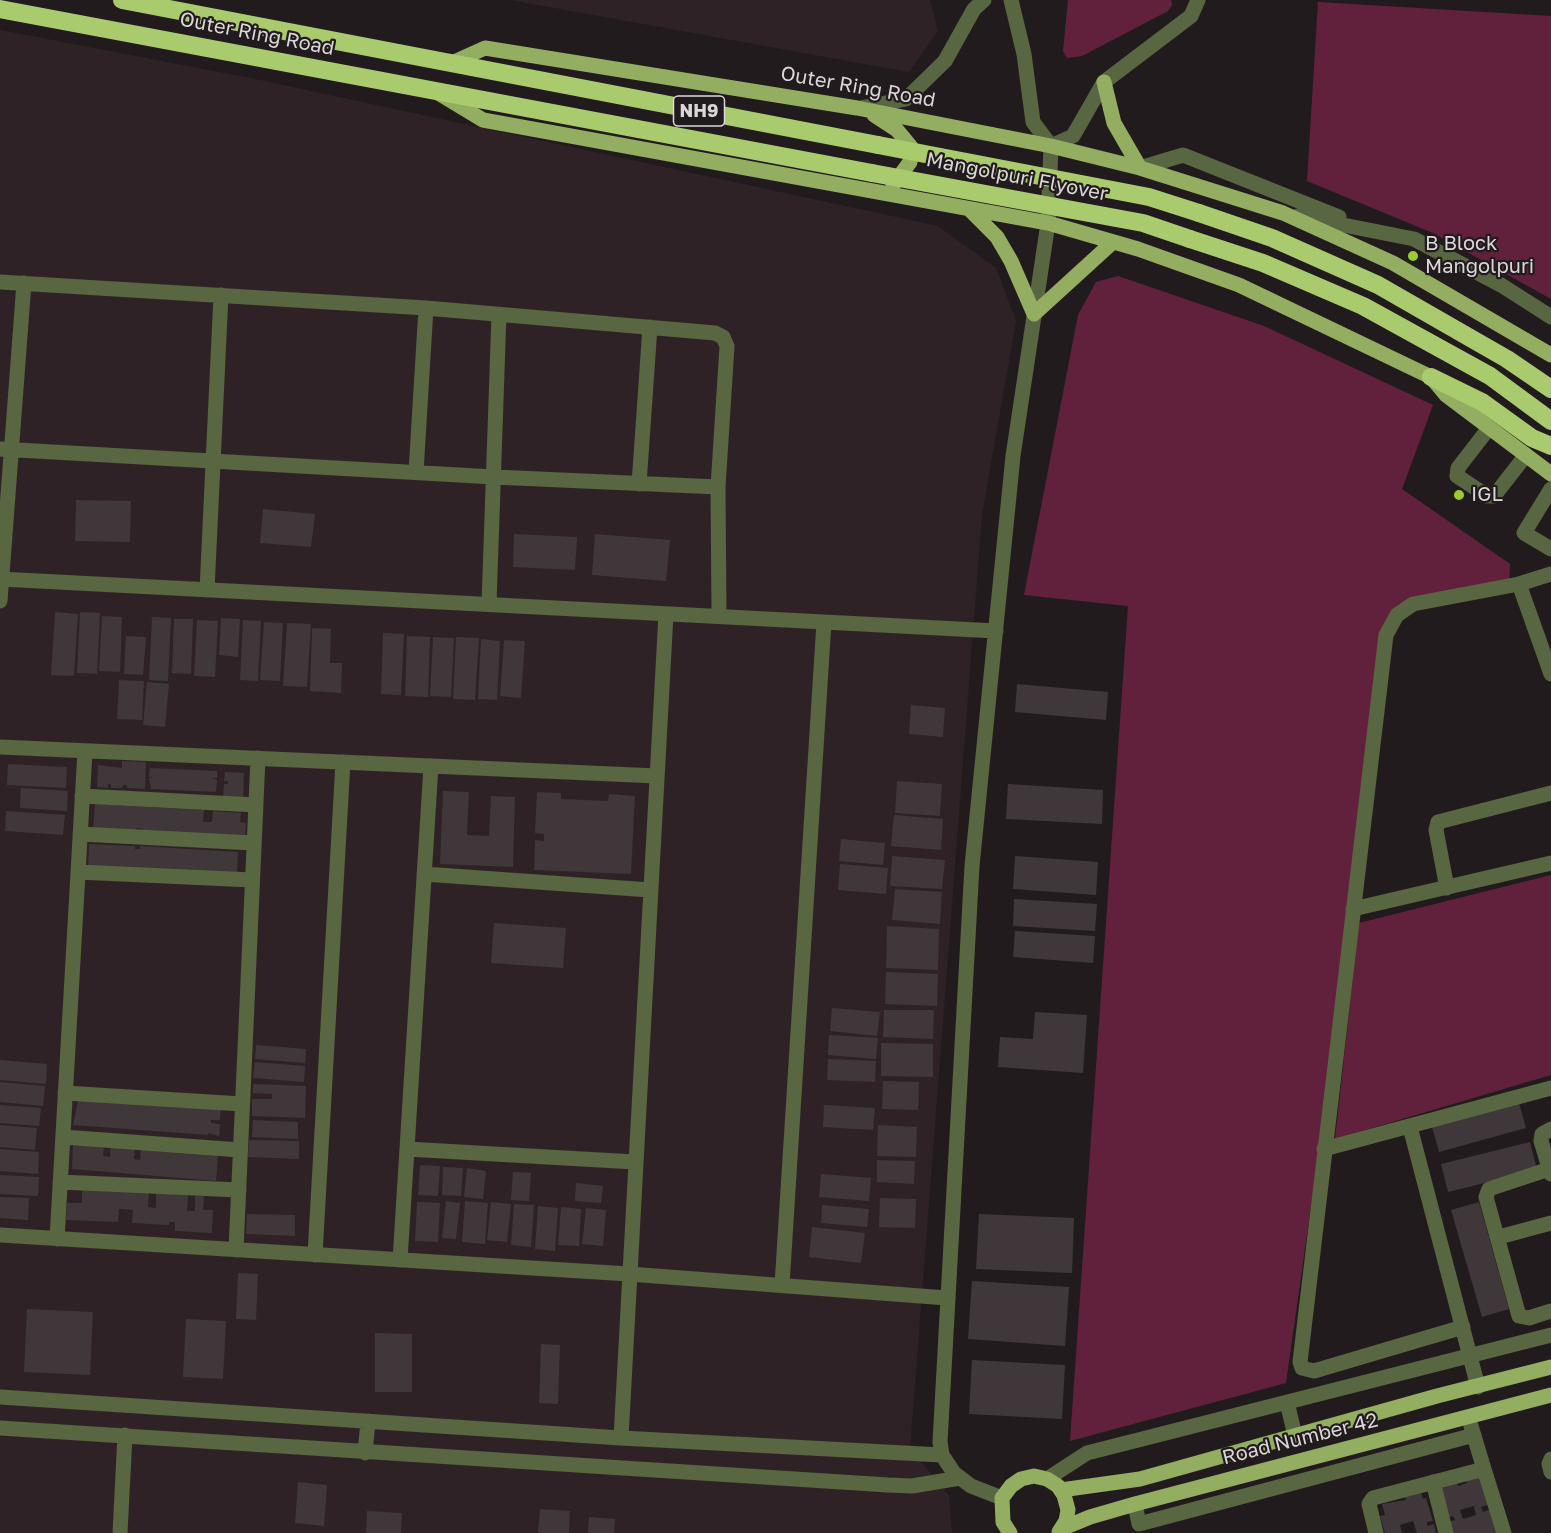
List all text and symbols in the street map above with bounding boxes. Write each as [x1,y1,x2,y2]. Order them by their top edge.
street label: Outer Ring Road [178,7,336,61]
street label: Outer Ring Road [779,62,937,112]
road number: NH9 [674,96,724,126]
street label: Mangolpuri Flyover [924,148,1110,206]
place label: B Block Mangolpuri [1425,232,1534,279]
marker: B Block Mangolpuri [1406,249,1420,263]
place label: IGL [1471,483,1503,507]
marker: IGL [1452,488,1466,502]
street label: Road Number 42 [1220,1408,1380,1470]

